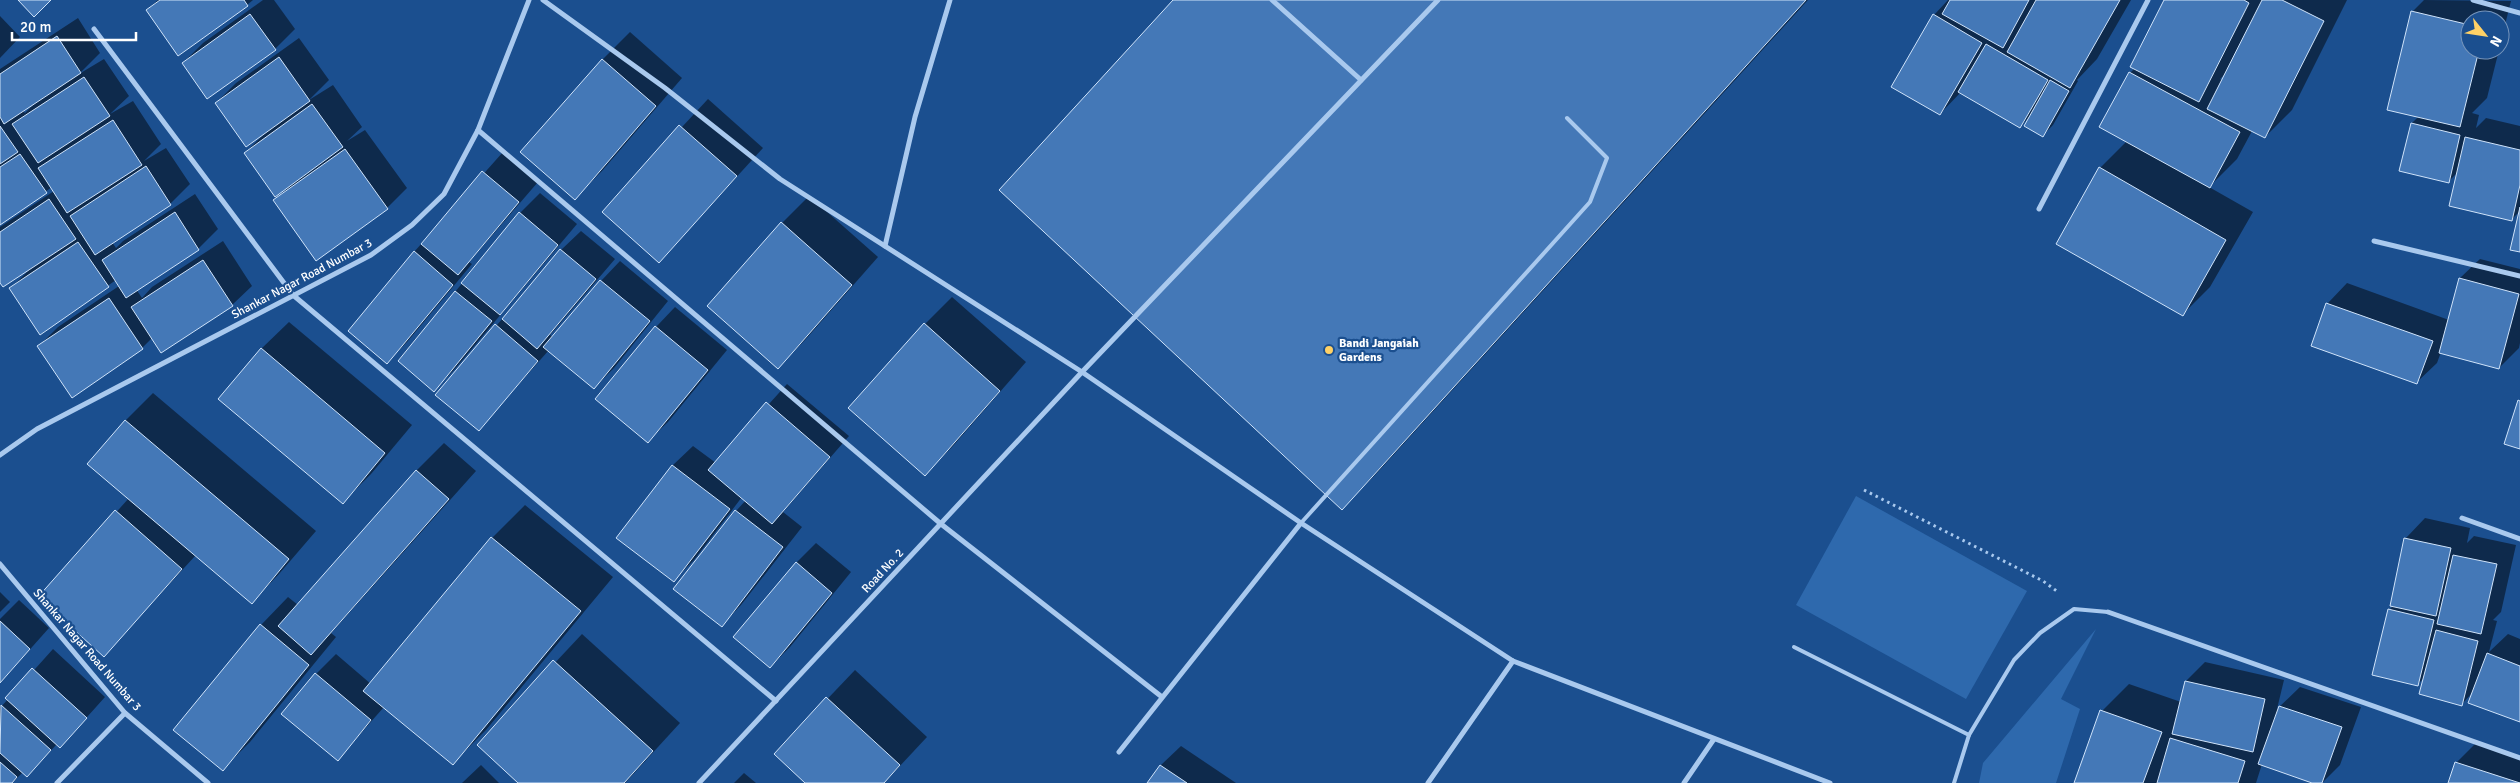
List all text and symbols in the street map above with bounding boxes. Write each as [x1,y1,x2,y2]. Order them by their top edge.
scale bar [12,10,136,42]
north arrow [2460,10,2510,60]
text: 20 m [20,18,51,36]
text: N [2486,33,2506,50]
street label: Shankar Nagar Road Numbar 3 [229,235,375,323]
place label: Bandi Jangaiah Gardens [1339,336,1419,365]
marker: Bandi Jangaiah Gardens [1323,344,1335,356]
street label: Road No. 2 [859,546,907,596]
street label: Shankar Nagar Road Numbar 3 [30,586,144,714]

